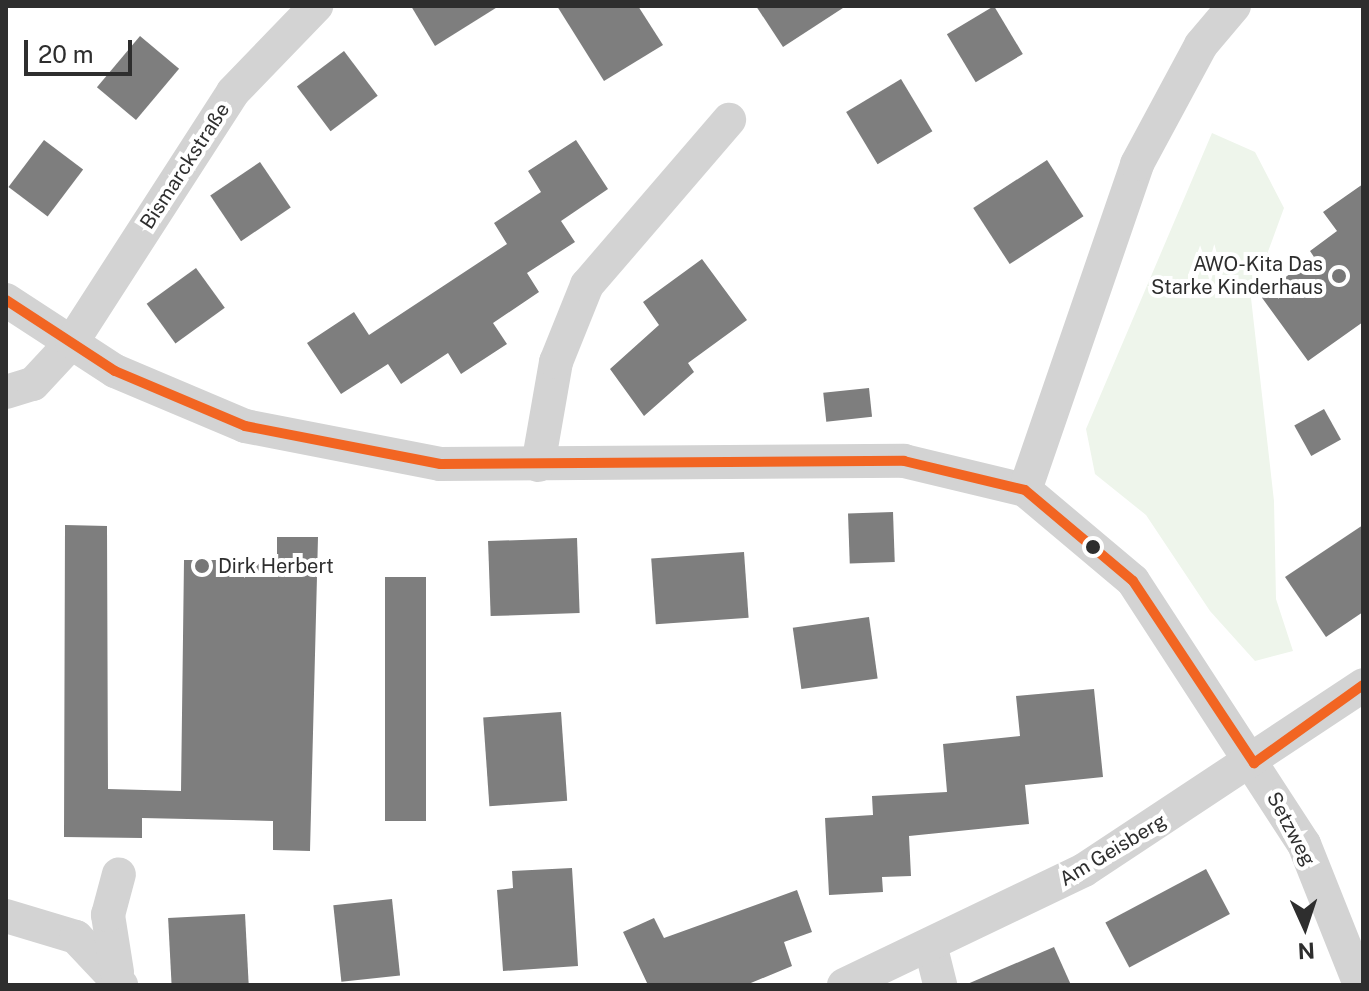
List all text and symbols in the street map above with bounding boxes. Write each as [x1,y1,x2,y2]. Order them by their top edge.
scale bar [28,24,136,74]
text: 20 m [38,40,94,68]
street label: Bismarckstraße [135,98,235,234]
place label: AWO-Kita Das Starke Kinderhaus [1151,252,1323,299]
marker: AWO-Kita Das Starke Kinderhaus [1330,267,1348,285]
unlabelled marker [1085,539,1101,555]
place label: Dirk Herbert [218,554,334,578]
marker: Dirk Herbert [193,557,211,575]
street label: Setzweg [1261,788,1321,870]
street label: Am Geisberg [1055,809,1171,891]
north arrow [1265,887,1345,967]
text: N [1297,938,1316,964]

